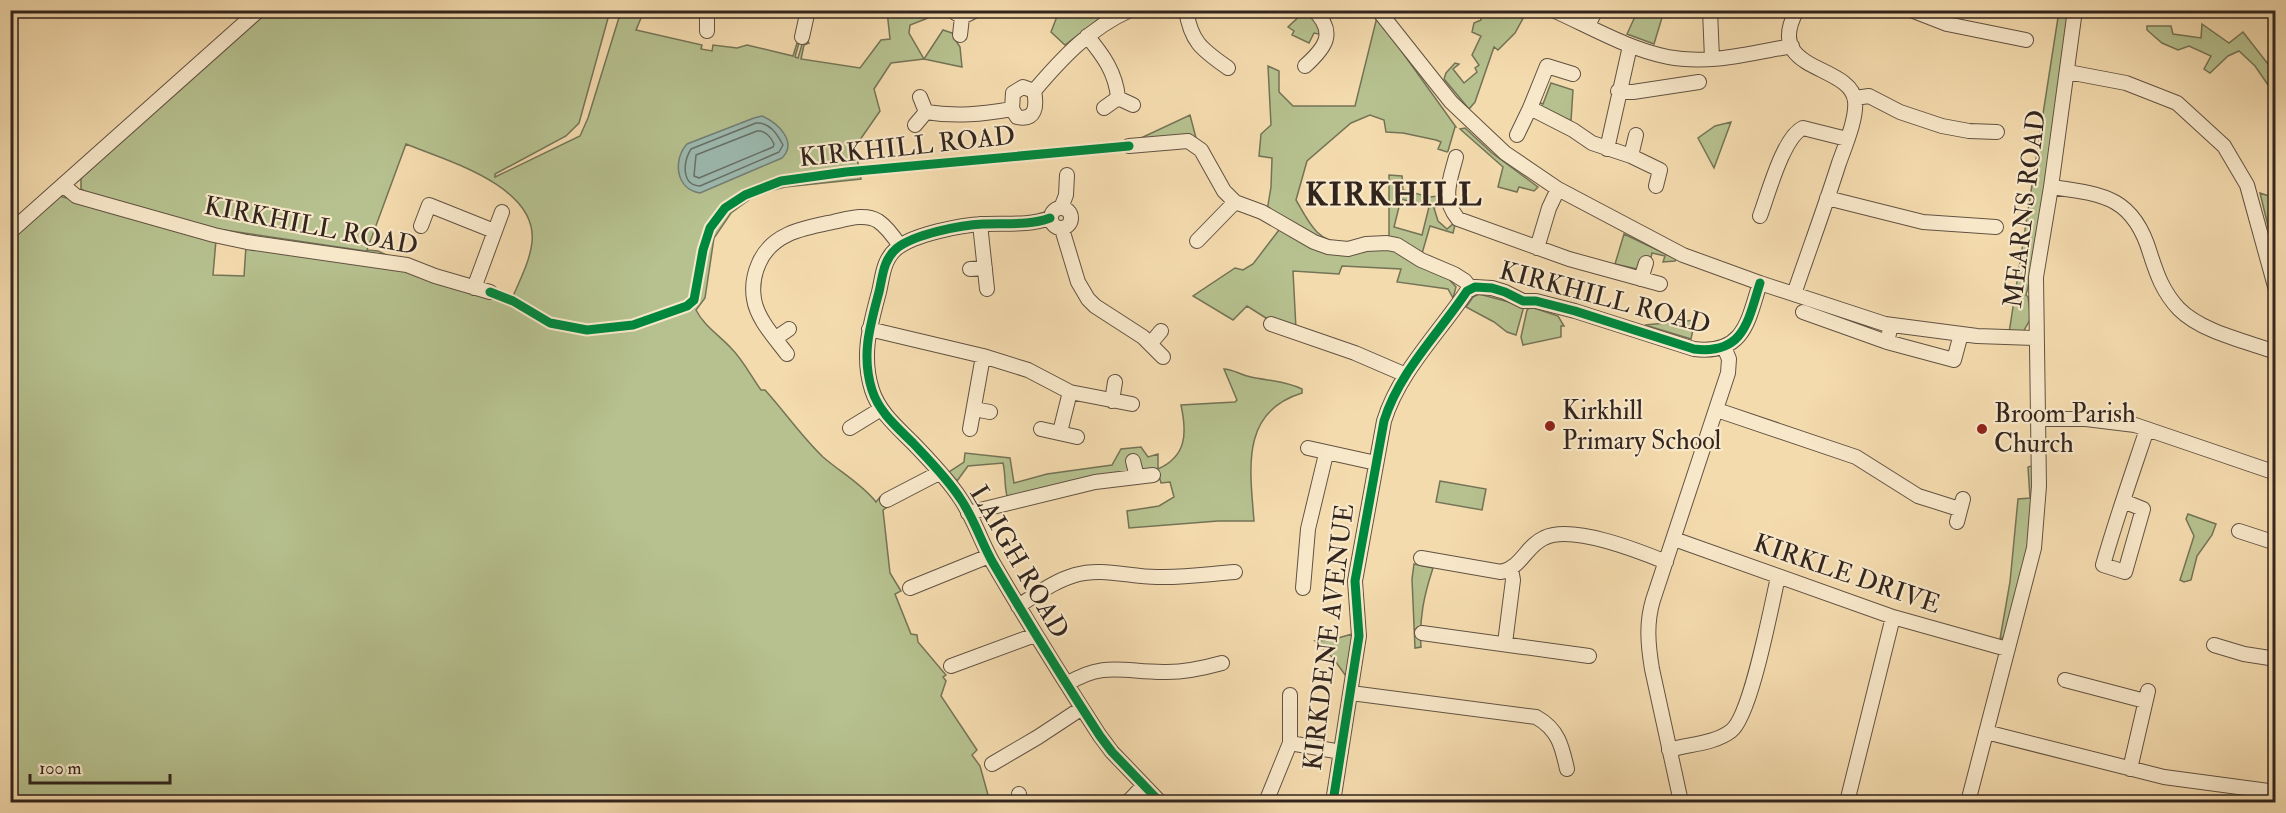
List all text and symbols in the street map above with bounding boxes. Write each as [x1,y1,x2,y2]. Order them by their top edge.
street label: MEARNS ROAD [1997,108,2053,310]
street label: KIRKHILL ROAD [797,120,1017,174]
district label: KIRKHILL [1305,175,1483,215]
street label: KIRKHILL ROAD [201,190,421,262]
street label: KIRKHILL ROAD [1496,254,1714,342]
place label: Kirkhill Primary School [1562,395,1722,457]
place label: Broom Parish Church [1994,398,2136,460]
marker: Kirkhill Primary School [1543,419,1557,433]
marker: Broom Parish Church [1975,422,1989,436]
street label: LAIGH ROAD [962,480,1076,644]
street label: KIRKDENE AVENUE [1297,502,1361,772]
street label: KIRKLE DRIVE [1749,527,1945,621]
scale bar [30,747,170,785]
text: 100 m [39,757,82,780]

